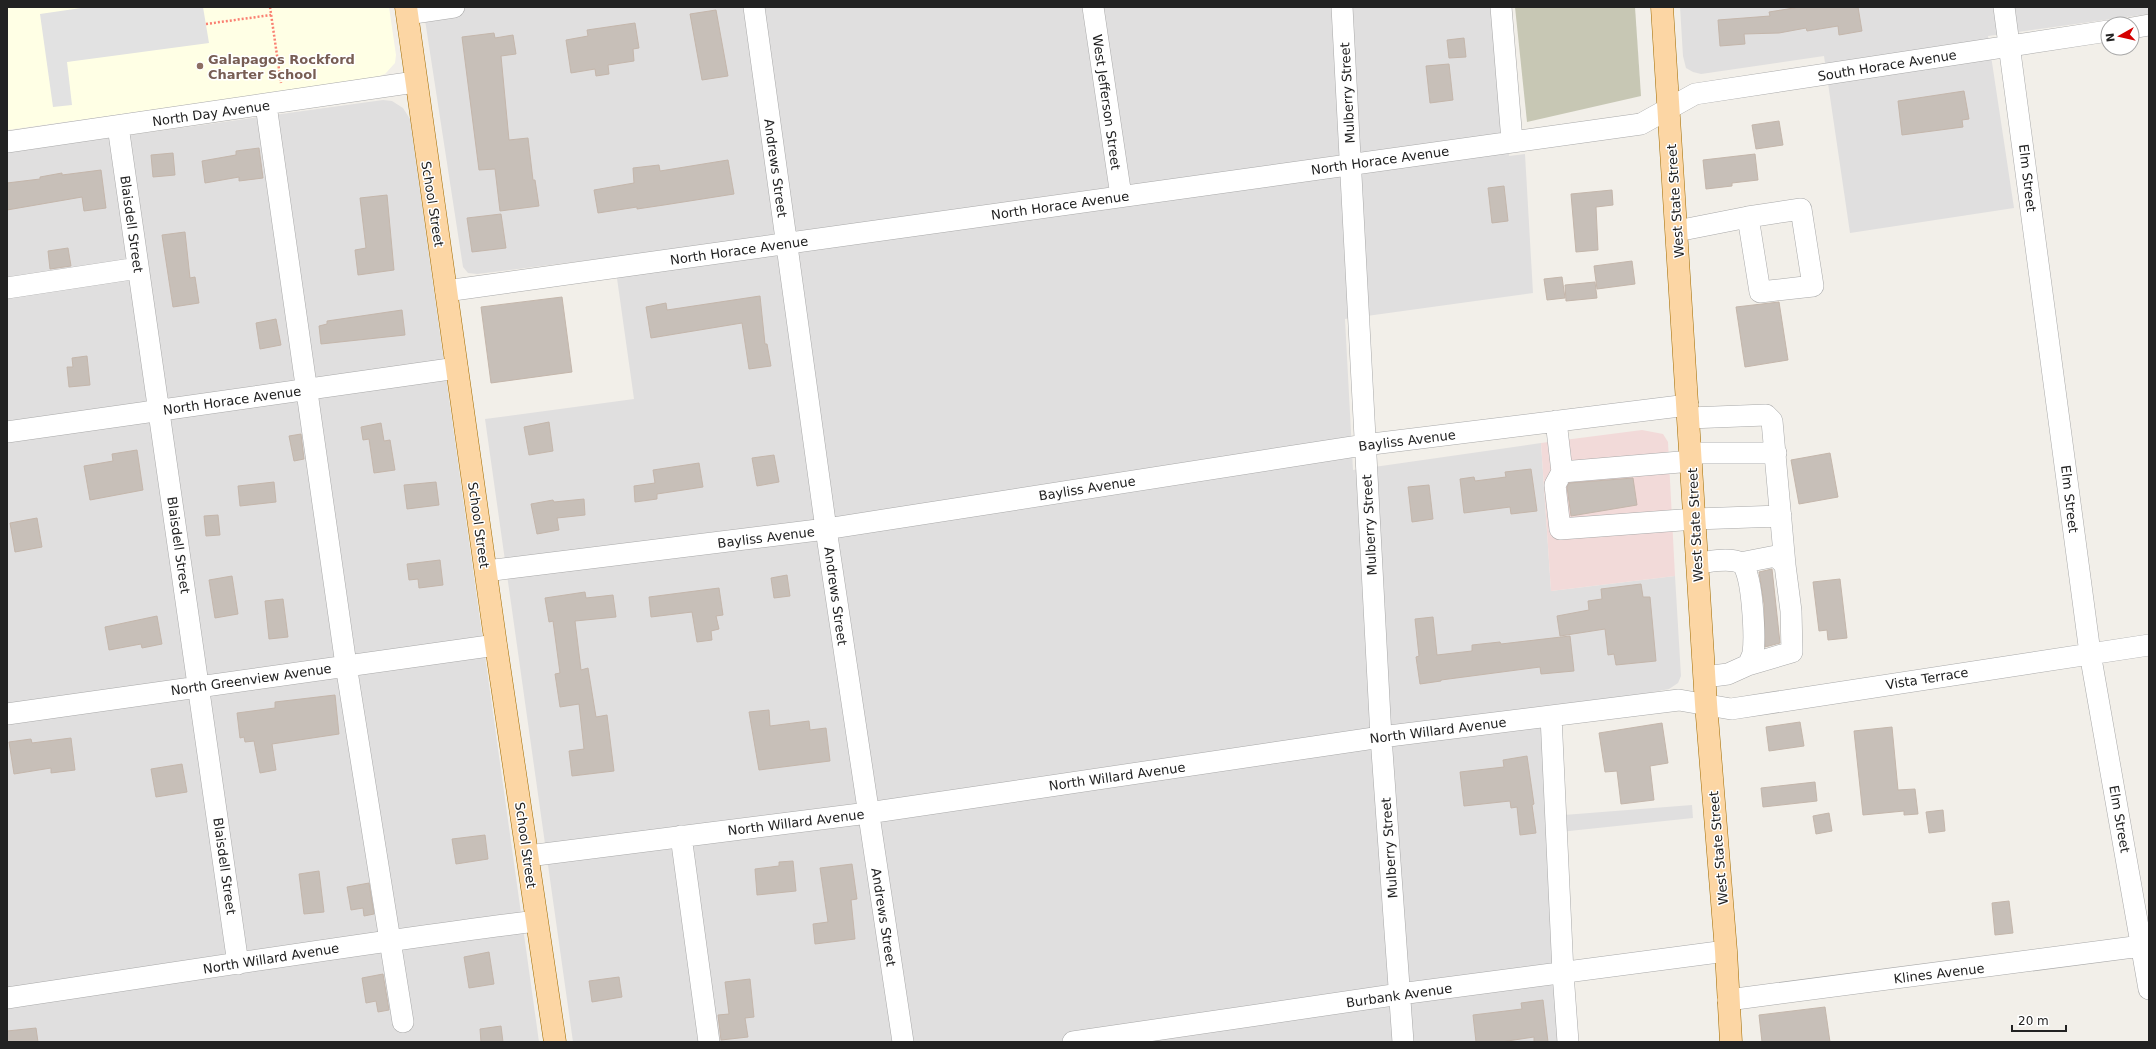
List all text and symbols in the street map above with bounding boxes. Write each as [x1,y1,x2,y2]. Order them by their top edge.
north arrow [2100,16,2140,56]
text: N [2104,32,2118,43]
street label: West Jefferson Street [1090,33,1123,171]
street label: Mulberry Street [1337,42,1358,144]
street label: South Horace Avenue [1817,47,1958,84]
place label: Galapagos Rockford Charter School [208,52,355,82]
marker: Galapagos Rockford Charter School [195,61,205,71]
street label: North Day Avenue [151,98,271,129]
street label: Andrews Street [761,118,790,218]
street label: North Horace Avenue [1310,143,1450,178]
street label: Elm Street [2016,143,2039,213]
street label: West State Street [1664,144,1687,258]
street label: School Street [418,160,447,248]
street label: Blaisdell Street [117,175,146,274]
street label: North Horace Avenue [990,188,1130,223]
street label: North Horace Avenue [669,233,809,268]
street label: North Horace Avenue [162,383,302,418]
street label: Bayliss Avenue [1358,427,1457,454]
street label: Elm Street [2058,464,2081,534]
street label: West State Street [1685,468,1706,582]
street label: Bayliss Avenue [1038,473,1137,504]
street label: Mulberry Street [1359,474,1380,576]
street label: School Street [465,481,492,569]
street label: Blaisdell Street [164,496,193,595]
street label: Bayliss Avenue [717,524,816,551]
street label: Andrews Street [821,546,850,646]
street label: North Greenview Avenue [170,661,332,698]
street label: Vista Terrace [1885,665,1969,692]
street label: North Willard Avenue [1369,715,1507,746]
street label: North Willard Avenue [1048,759,1186,794]
street label: Elm Street [2106,784,2133,854]
street label: West State Street [1706,790,1731,905]
street label: Mulberry Street [1378,797,1401,899]
street label: School Street [512,801,539,889]
street label: North Willard Avenue [727,807,865,838]
street label: Blaisdell Street [210,817,239,916]
street label: Andrews Street [868,867,899,967]
street label: North Willard Avenue [202,940,340,977]
street label: Klines Avenue [1893,960,1985,986]
street label: Burbank Avenue [1345,981,1453,1010]
scale bar [2012,1007,2066,1033]
text: 20 m [2018,1014,2049,1028]

